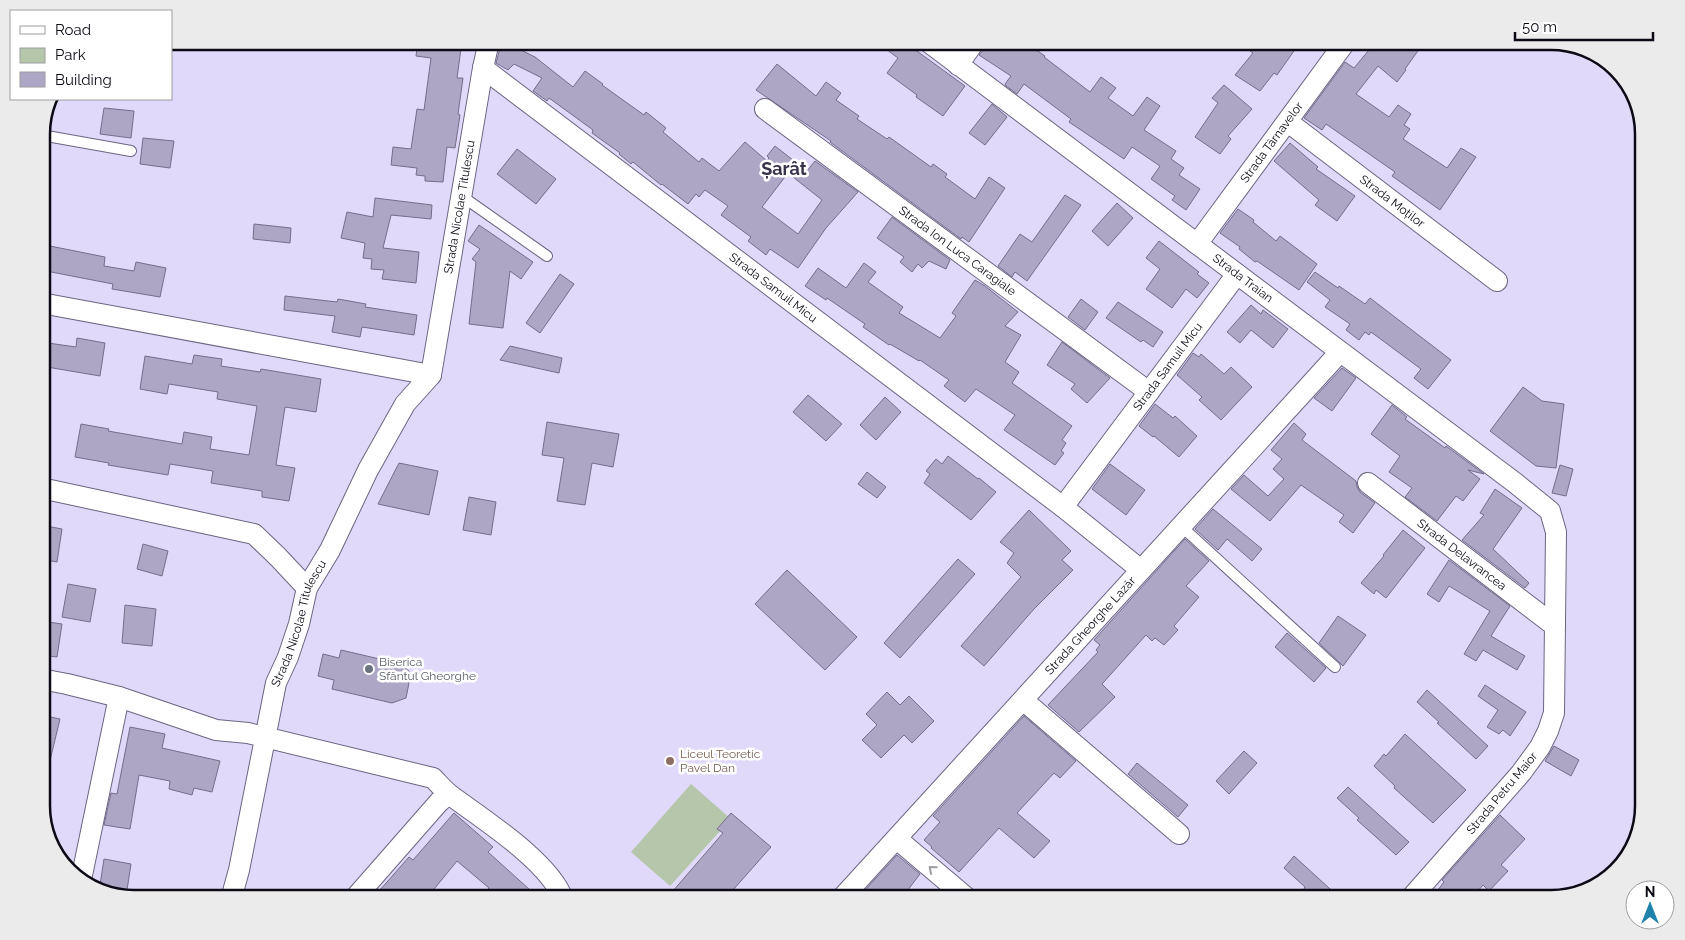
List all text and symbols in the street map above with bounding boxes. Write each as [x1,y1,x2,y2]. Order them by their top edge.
legend [10,10,172,100]
scale bar [1515,10,1652,42]
text: 50 m [1522,18,1557,36]
text: Road [55,21,91,39]
text: Park [55,46,86,64]
text: Building [55,71,112,89]
street label: Strada Târnavelor [1237,99,1306,186]
street label: Strada Nicolae Titulescu [441,139,478,275]
district label: Șarât [761,158,807,179]
street label: Strada Moților [1357,172,1428,231]
street label: Strada Ion Luca Caragiale [896,203,1019,299]
street label: Strada Samuil Micu [727,250,820,325]
street label: Strada Traian [1210,251,1276,305]
street label: Strada Samuil Micu [1130,320,1205,414]
street label: Strada Delavrancea [1414,516,1509,593]
street label: Strada Nicolae Titulescu [268,557,329,689]
street label: Strada Gheorghe Lazăr [1042,573,1139,678]
place label: Biserica Sfântul Gheorghe [379,655,476,683]
marker: Biserica Sfântul Gheorghe [363,663,375,675]
place label: Liceul Teoretic Pavel Dan [680,747,761,775]
street label: Strada Petru Maior [1464,749,1541,837]
marker: Liceul Teoretic Pavel Dan [664,755,676,767]
one-way arrow [929,866,938,875]
north arrow [1625,880,1675,930]
text: N [1645,884,1655,900]

